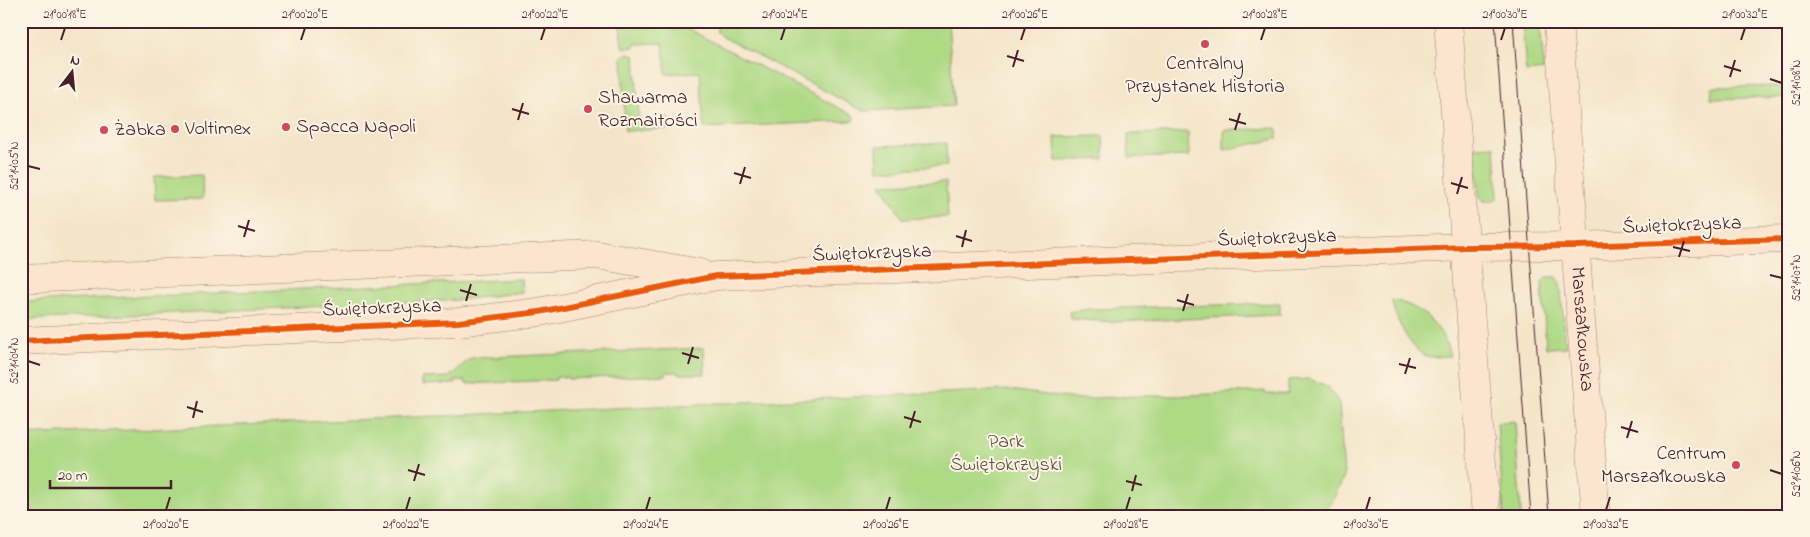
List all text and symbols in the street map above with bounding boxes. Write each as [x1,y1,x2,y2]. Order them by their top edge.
text: 21°00'18"E [43,6,87,24]
text: 21°00'20"E [282,6,328,24]
text: 21°00'22"E [522,6,568,24]
text: 21°00'24"E [762,6,808,24]
text: 21°00'26"E [1002,6,1048,24]
text: 21°00'28"E [1242,6,1288,24]
text: 21°00'30"E [1483,6,1527,24]
text: 21°00'32"E [1722,6,1768,24]
marker: Centralny Przystanek Historia [1199,38,1211,50]
north arrow [48,48,98,98]
text: N [68,50,83,72]
place label: Centralny Przystanek Historia [1125,50,1285,102]
text: 52°14'08"N [1788,60,1806,106]
place label: Shawarma Rozmaitości [598,84,698,136]
marker: Shawarma Rozmaitości [582,103,594,115]
place label: Spacca Napoli [296,113,416,142]
place label: Voltimex [184,115,251,144]
place label: Żabka [114,116,166,145]
marker: Spacca Napoli [280,121,292,133]
marker: Voltimex [169,123,181,135]
marker: Żabka [98,124,110,136]
text: 52°14'05"N [6,141,24,191]
street label: Świętokrzyska [1622,209,1742,243]
street label: Świętokrzyska [1217,222,1337,256]
street label: Świętokrzyska [812,237,932,271]
text: 52°14'07"N [1788,254,1806,302]
street label: Marszałkowska [1562,266,1601,393]
street label: Świętokrzyska [322,292,442,326]
text: 52°14'04"N [6,337,24,385]
park label: Park Świętokrzyski [950,428,1062,480]
place label: Centrum Marszałkowska [1601,440,1726,492]
text: 52°14'06"N [1788,450,1806,498]
scale bar [50,457,171,489]
marker: Centrum Marszałkowska [1730,459,1742,471]
text: 20 m [58,465,88,487]
text: 21°00'20"E [143,516,189,534]
text: 21°00'22"E [383,516,429,534]
text: 21°00'24"E [623,516,669,534]
text: 21°00'26"E [863,516,909,534]
text: 21°00'28"E [1103,516,1149,534]
text: 21°00'30"E [1344,516,1388,534]
text: 21°00'32"E [1583,516,1629,534]

